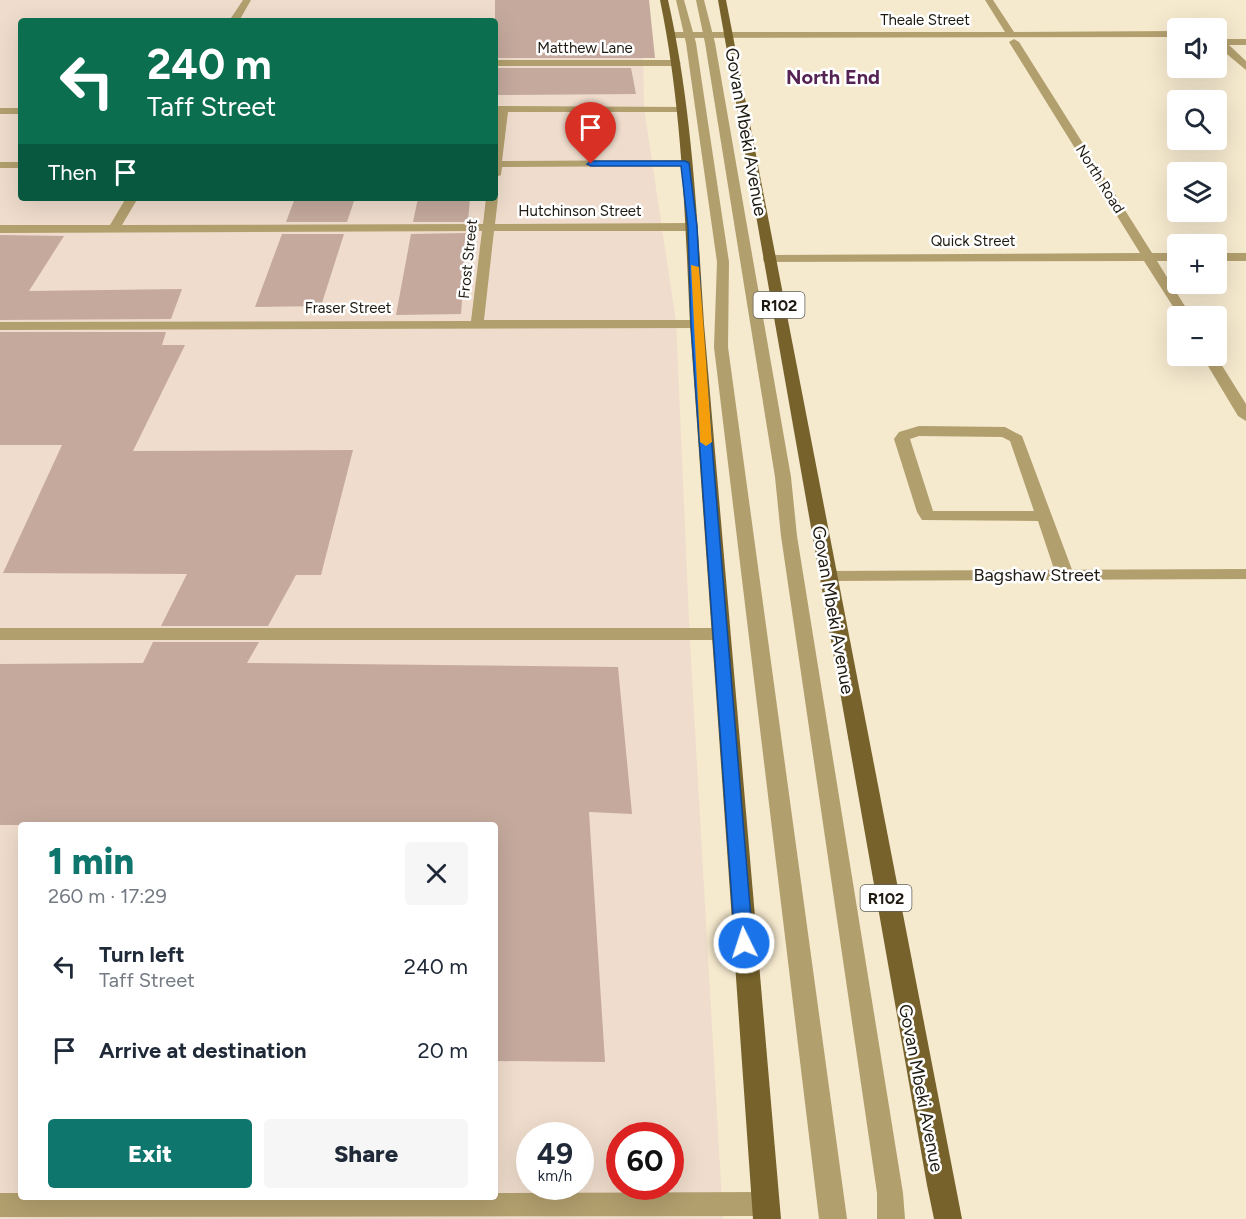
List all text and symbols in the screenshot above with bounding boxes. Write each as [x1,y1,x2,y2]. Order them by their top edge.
street label: Theale Street [880,11,970,29]
map controls [1167,18,1227,366]
button: sound [1167,18,1227,78]
text: 240 m [147,39,272,90]
street label: Matthew Lane [537,39,633,57]
icon: left [48,42,126,120]
street label: Govan Mbeki Avenue [720,46,772,218]
district label: North End [786,65,880,89]
text: Taff Street [147,90,276,123]
button: search [1167,90,1227,150]
pin [565,102,616,164]
icon: arrive [574,111,607,144]
street label: North Road [1072,141,1128,217]
icon: arrive [109,156,142,189]
text: Then [48,159,97,186]
button: layers [1167,162,1227,222]
street label: Hutchinson Street [518,202,642,220]
street label: Frost Street [455,218,481,300]
street label: Quick Street [931,232,1016,250]
button: + [1167,234,1227,294]
road number: R102 [754,292,804,318]
street label: Fraser Street [305,299,392,317]
button: − [1167,306,1227,366]
street label: Govan Mbeki Avenue [807,524,859,696]
street label: Bagshaw Street [973,564,1101,586]
text: 1 min [48,840,134,883]
button: close [405,842,468,905]
text: 260 m · 17:29 [48,884,167,908]
road number: R102 [860,885,912,911]
position arrow [712,911,776,975]
text: Turn left [99,941,185,968]
icon: left [48,950,81,983]
text: 240 m [404,953,468,980]
text: Taff Street [99,968,195,992]
street label: Govan Mbeki Avenue [894,1002,948,1174]
icon: arrive [48,1034,81,1067]
text: Arrive at destination [99,1037,307,1064]
text: 20 m [417,1037,468,1064]
button: Exit [48,1119,252,1188]
button: Share [264,1119,468,1188]
speed limit sign: 60 [606,1122,684,1200]
text: 49 [537,1135,573,1172]
text: km/h [538,1167,572,1185]

